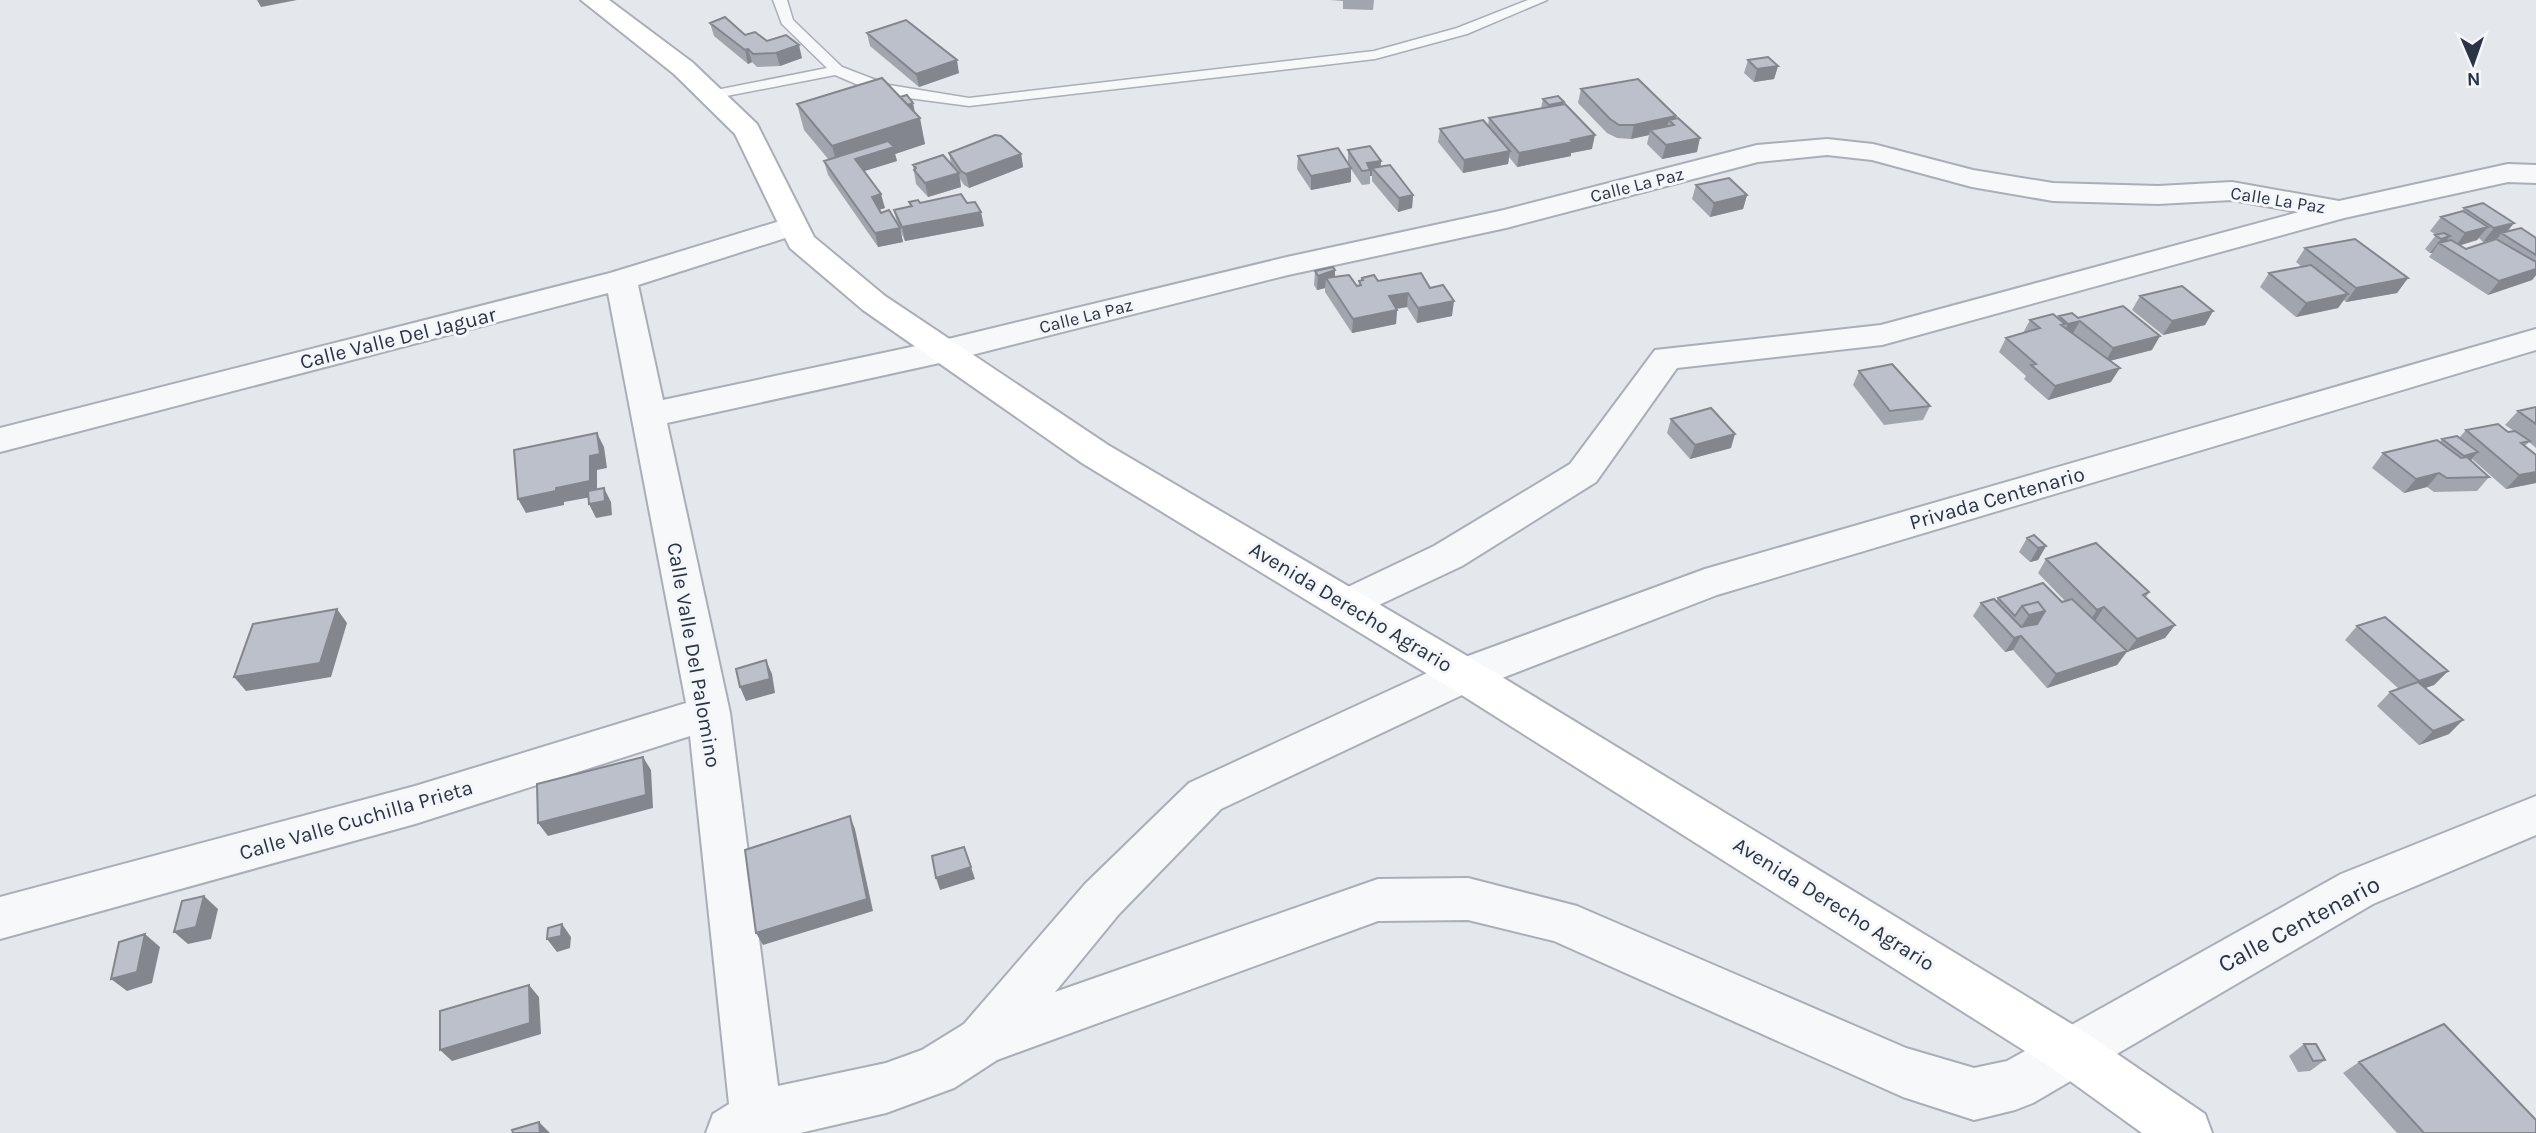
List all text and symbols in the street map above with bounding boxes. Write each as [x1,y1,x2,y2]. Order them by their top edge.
north arrow [2438,28,2508,98]
text: N [2466,68,2481,90]
street label: Calle La Paz [1588,163,1686,207]
street label: Calle La Paz [2229,182,2327,218]
street label: Calle La Paz [1037,294,1135,338]
street label: Calle Valle Del Jaguar [297,302,499,374]
street label: Privada Centenario [1907,461,2087,535]
street label: Avenida Derecho Agrario [1245,537,1457,677]
street label: Calle Valle Del Palomino [662,540,726,770]
street label: Calle Valle Cuchilla Prieta [237,775,475,865]
street label: Avenida Derecho Agrario [1729,832,1939,976]
street label: Calle Centenario [2213,870,2385,978]

